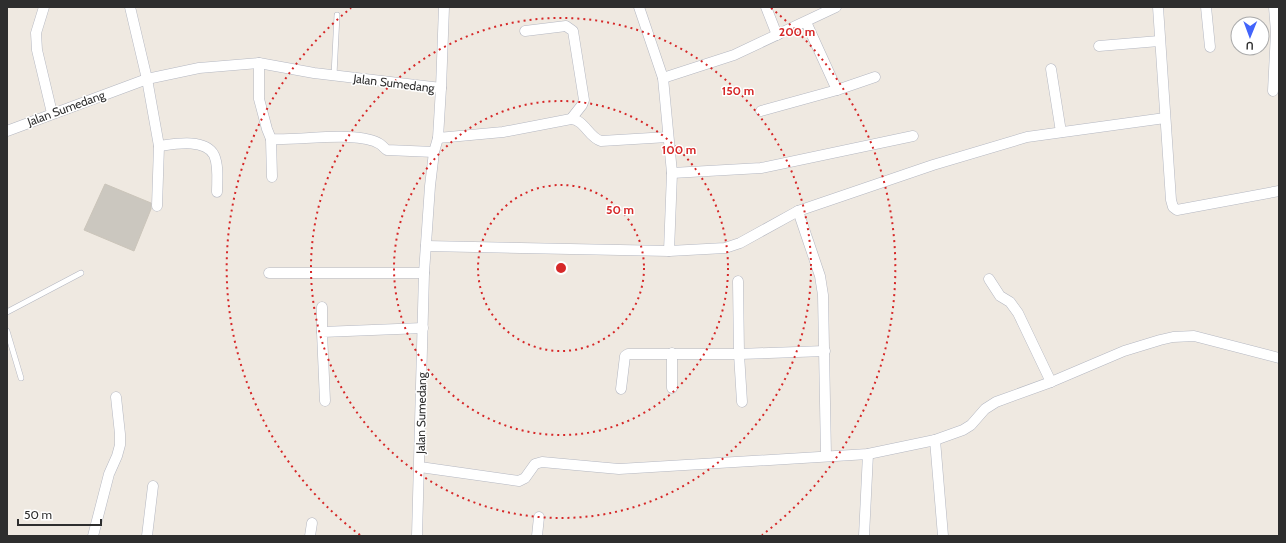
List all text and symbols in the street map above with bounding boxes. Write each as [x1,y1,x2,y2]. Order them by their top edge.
north arrow [1230,16,1270,56]
text: 200 m [779,24,815,39]
text: U [1246,39,1254,53]
street label: Jalan Sumedang [352,70,436,96]
text: 150 m [722,83,754,98]
street label: Jalan Sumedang [24,87,108,129]
text: 100 m [662,142,696,157]
text: 50 m [606,202,634,217]
centre of rings [554,261,568,275]
street label: Jalan Sumedang [413,371,429,455]
scale bar [18,501,101,527]
text: 50 m [24,507,52,522]

